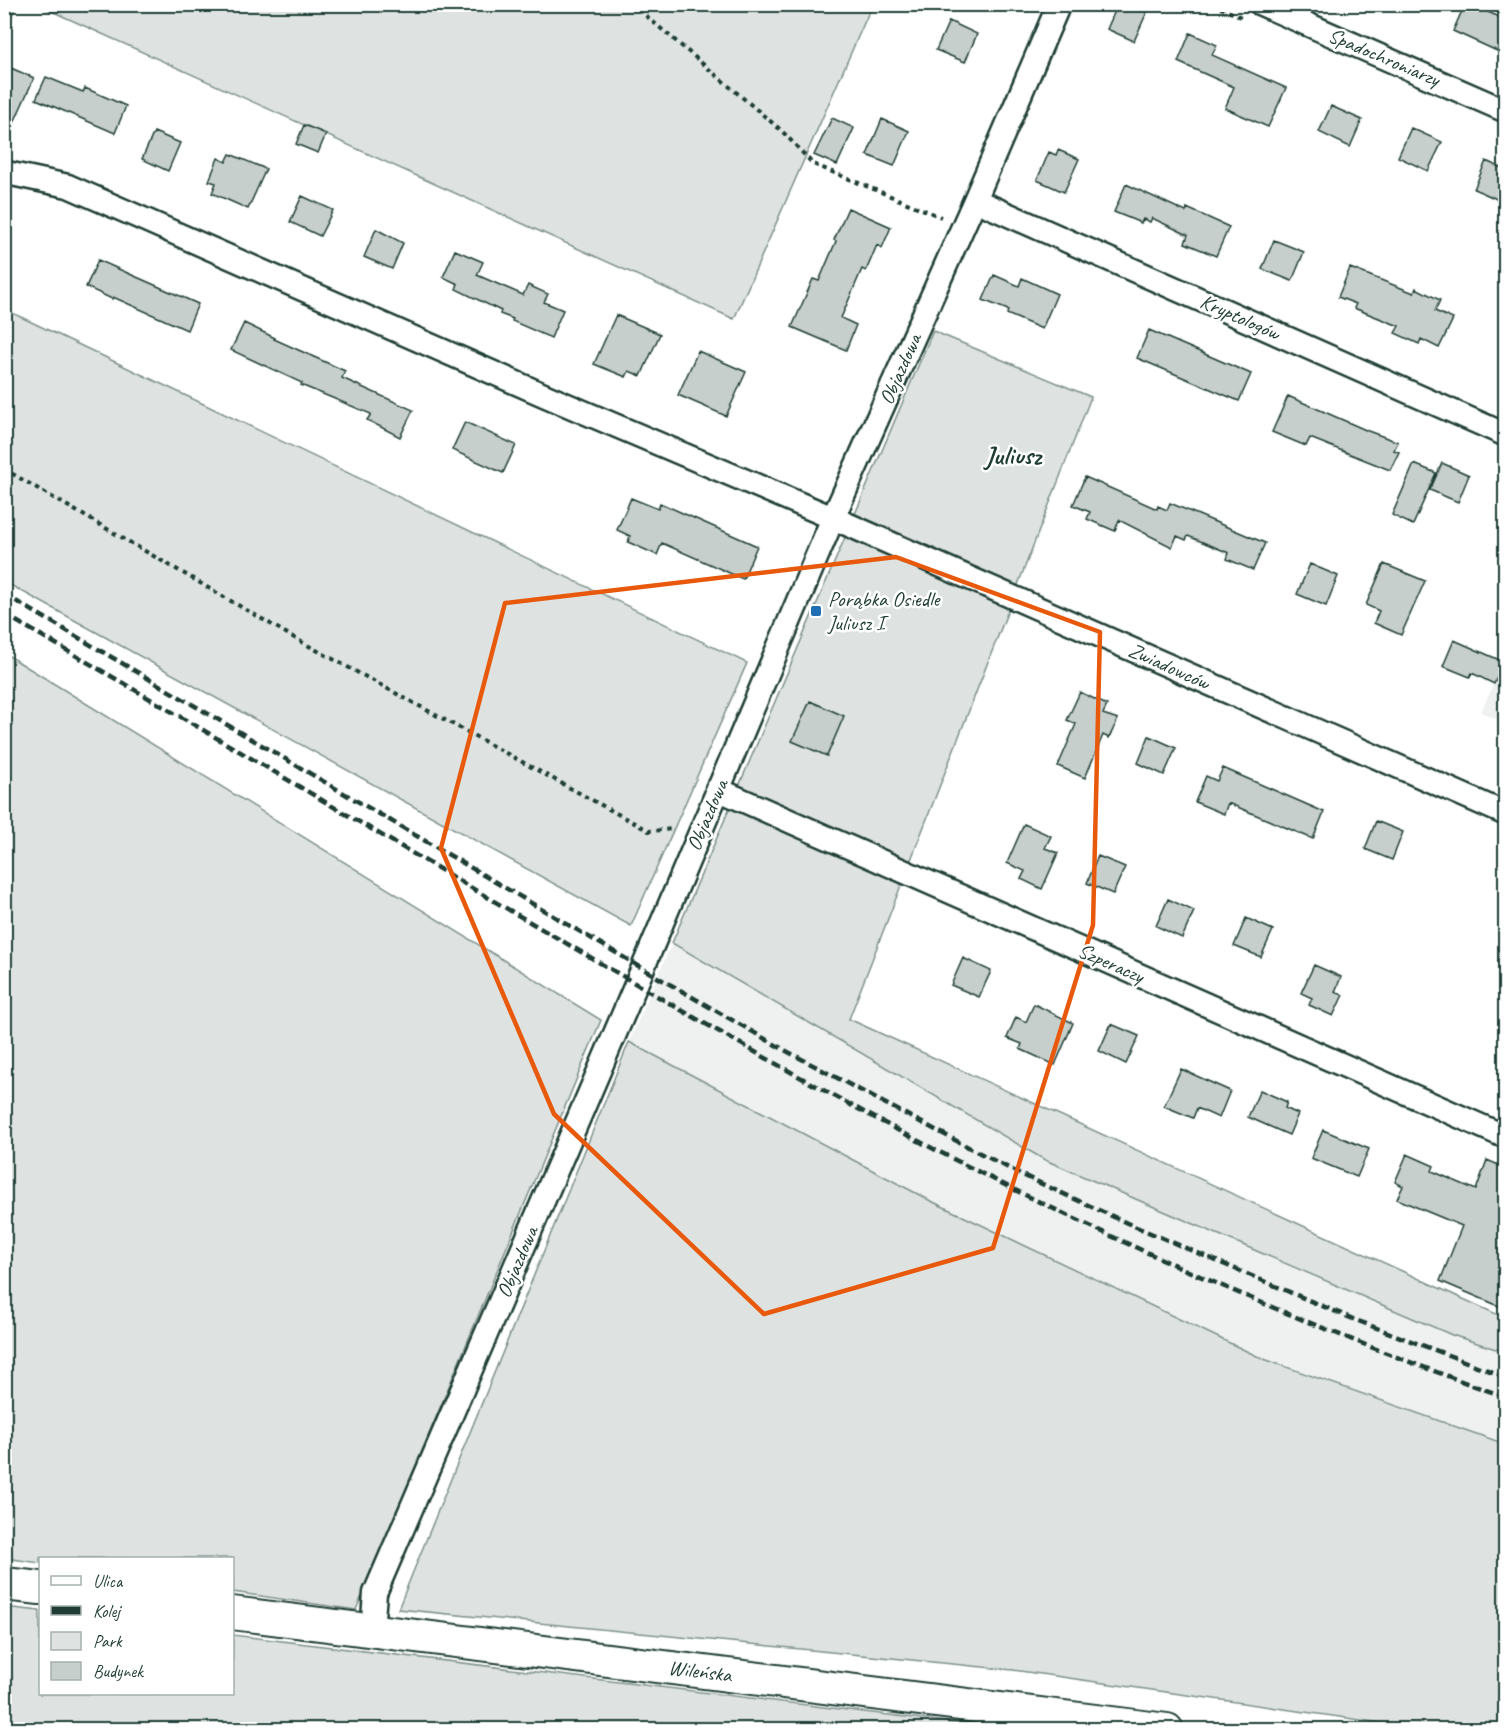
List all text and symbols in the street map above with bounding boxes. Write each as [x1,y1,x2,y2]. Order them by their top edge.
street label: Spadochroniarzy [1324,22,1445,93]
street label: Kryptologów [1196,288,1286,347]
street label: Objazdowa [873,327,928,408]
district label: Juliusz [983,438,1044,472]
place label: Porąbka Osiedle Juliusz I [827,586,941,636]
marker: Porąbka Osiedle Juliusz I [809,604,823,618]
street label: Zwiadowców [1125,637,1215,696]
street label: Objazdowa [680,773,735,854]
street label: Szperaczy [1074,937,1150,990]
street label: Objazdowa [490,1220,545,1301]
legend [39,1557,234,1695]
text: Ulica [93,1570,124,1592]
text: Kolej [93,1600,122,1622]
text: Park [93,1630,123,1652]
street label: Wileńska [667,1654,735,1688]
text: Budynek [93,1660,144,1682]

